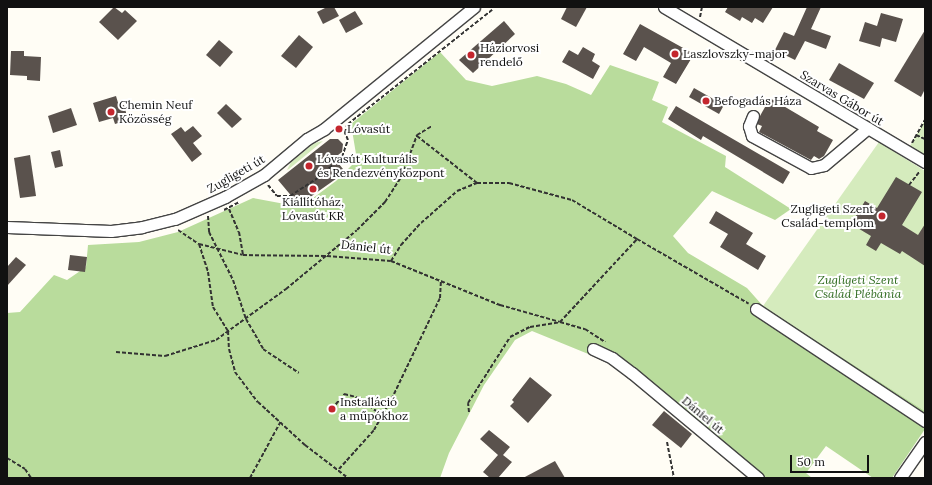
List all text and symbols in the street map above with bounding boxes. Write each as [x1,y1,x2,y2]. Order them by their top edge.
place label: Háziorvosi rendelő [480,41,539,69]
place label: Laszlovszky-major [683,47,787,61]
marker: Háziorvosi rendelő [465,49,477,61]
marker: Laszlovszky-major [670,49,680,59]
street label: Szarvas Gábor út [798,67,886,129]
place label: Befogadás Háza [714,94,802,108]
marker: Befogadás Háza [701,96,711,106]
place label: Chemin Neuf Közösség [119,98,192,126]
marker: Chemin Neuf Közösség [106,107,116,117]
place label: Lóvasút [347,122,390,136]
marker: Lóvasút [334,124,344,134]
street label: Zugligeti út [205,152,267,196]
place label: Lóvasút Kulturális és Rendezvényközpont [317,152,445,180]
marker: Lóvasút Kulturális és Rendezvényközpont [304,161,314,171]
marker: Kiállítóház, Lóvasút KR [308,184,318,194]
place label: Kiállítóház, Lóvasút KR [282,195,344,223]
place label: Zugligeti Szent Család-templom [781,202,874,230]
marker: Zugligeti Szent Család-templom [877,211,887,221]
street label: Dániel út [340,237,392,257]
park label: Zugligeti Szent Család Plébánia [815,273,901,301]
street label: Dániel út [679,393,727,437]
place label: Installáció a műpókhoz [340,395,408,423]
marker: Installáció a műpókhoz [327,404,337,414]
scale bar [792,447,871,473]
text: 50 m [797,454,825,469]

